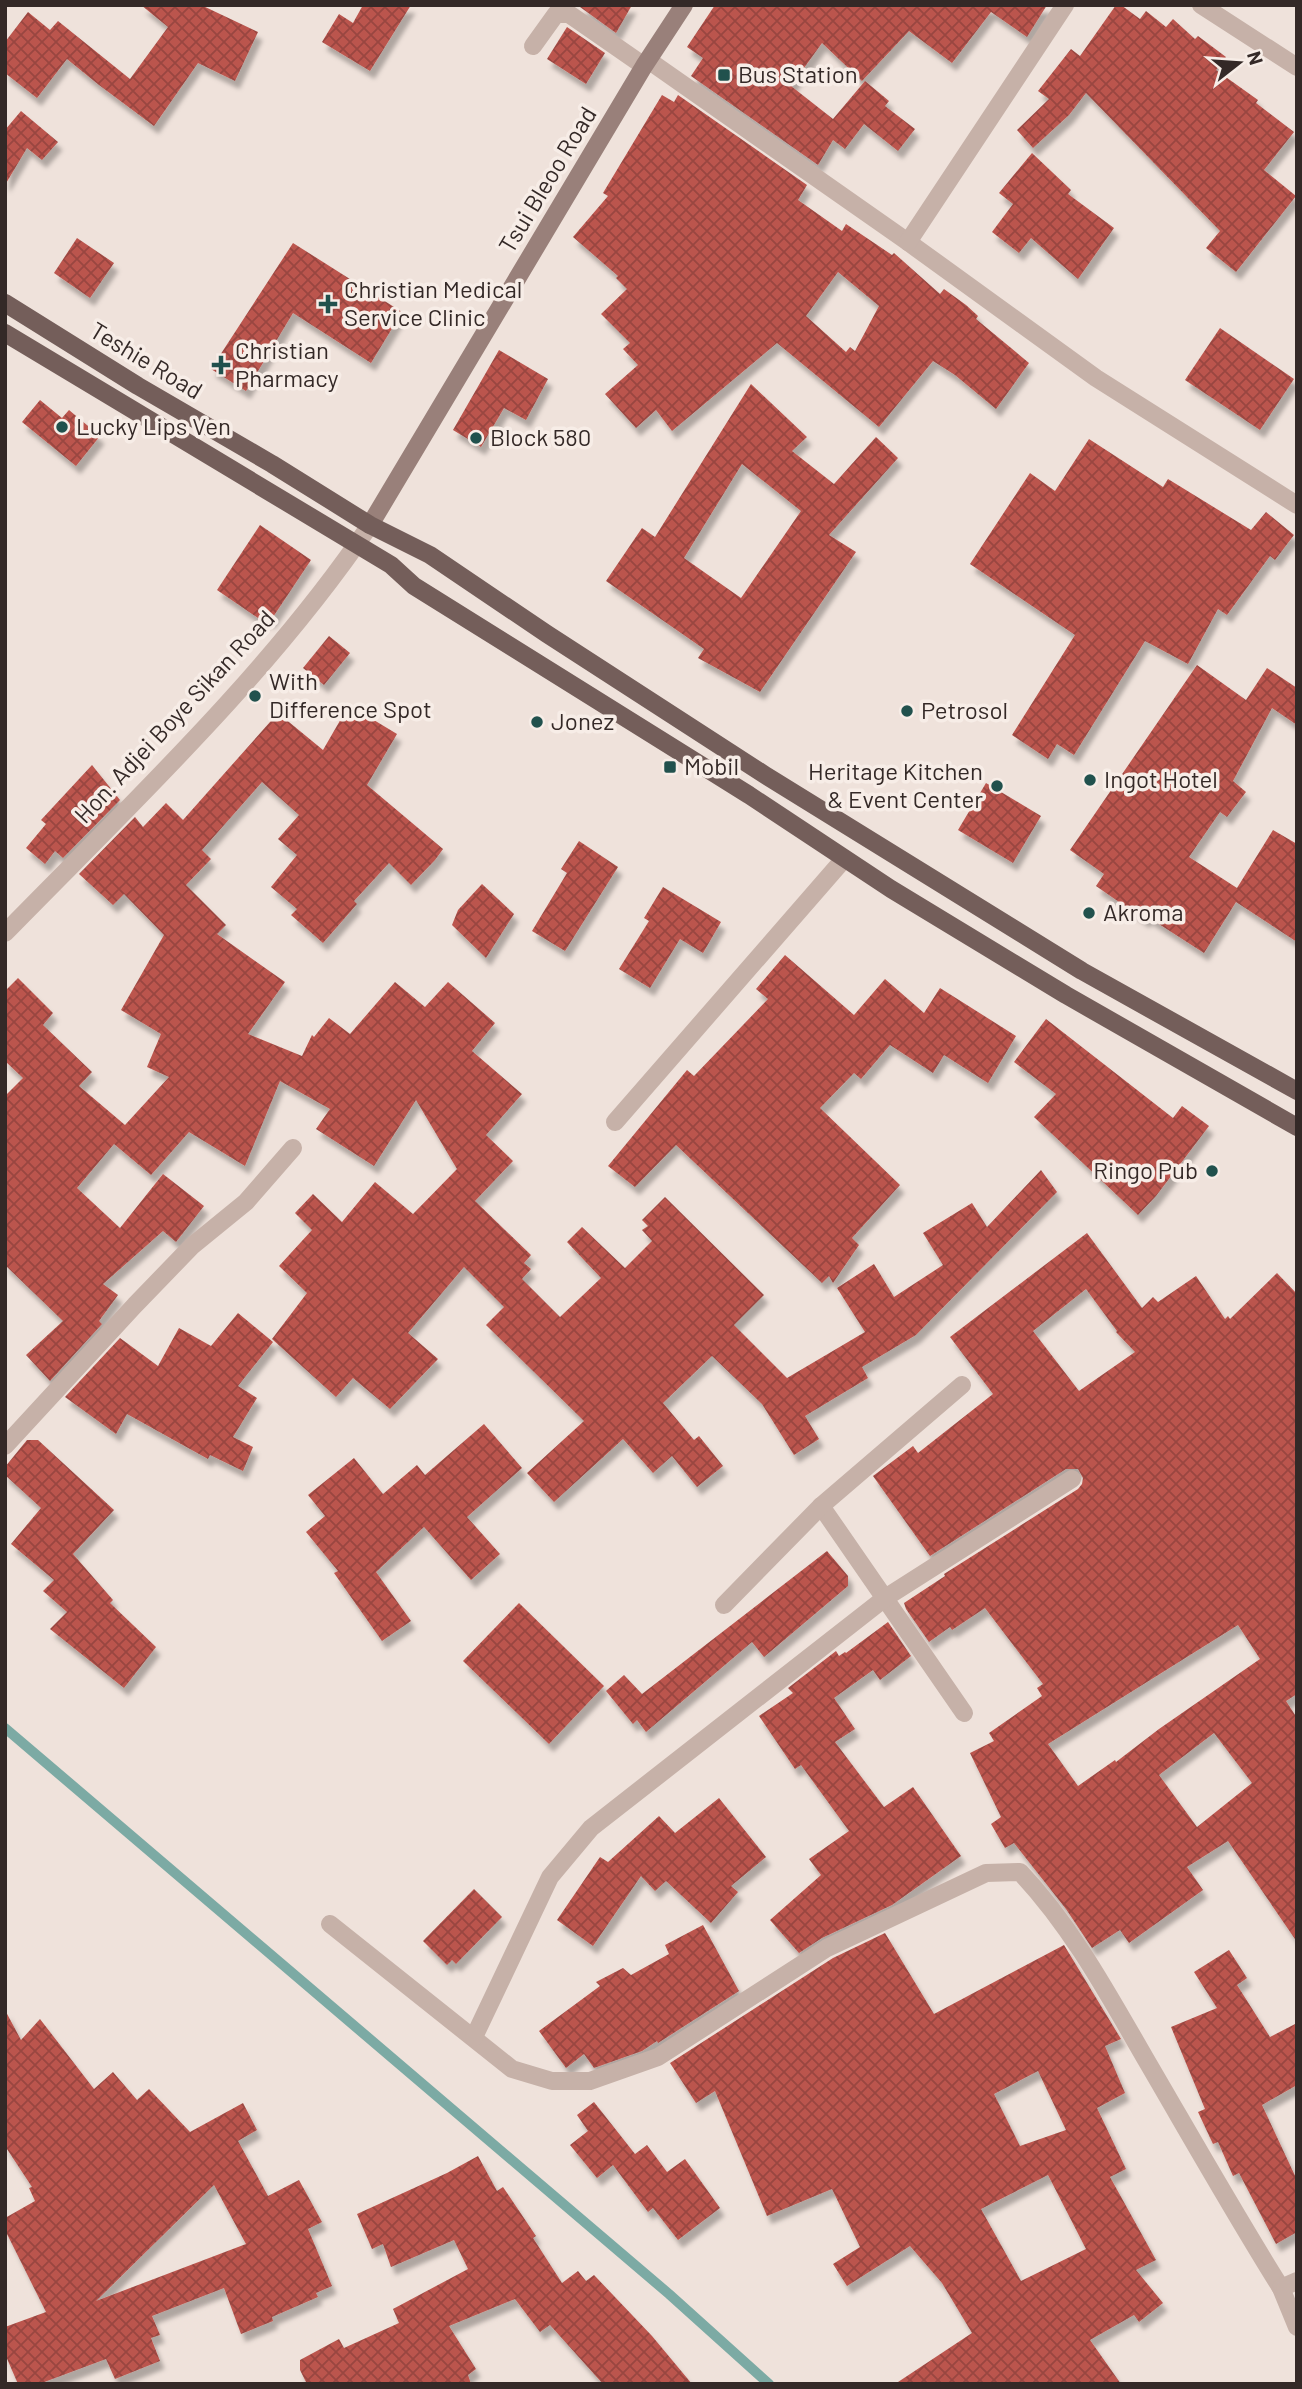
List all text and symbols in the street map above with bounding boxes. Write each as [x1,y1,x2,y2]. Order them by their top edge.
north arrow [1204,28,1274,98]
text: N [1243,48,1269,67]
place label: Bus Station [738,59,858,88]
marker: Bus Station [716,67,732,83]
street label: Tsui Bleoo Road [492,101,602,257]
place label: Christian Medical Service Clinic [344,274,522,331]
marker: Christian Medical Service Clinic [318,294,338,314]
street label: Teshie Road [85,315,208,405]
place label: Christian Pharmacy [235,335,339,392]
marker: Christian Pharmacy [213,357,229,373]
place label: Lucky Lips Ven [76,411,231,440]
marker: Lucky Lips Ven [54,419,70,435]
place label: Block 580 [490,422,591,451]
marker: Block 580 [468,430,484,446]
street label: Hon. Adjei Boye Sikan Road [68,603,280,828]
place label: With Difference Spot [269,666,432,723]
marker: With Difference Spot [247,688,263,704]
place label: Petrosol [921,695,1008,724]
marker: Petrosol [899,703,915,719]
place label: Jonez [551,706,614,735]
marker: Jonez [529,714,545,730]
place label: Mobil [684,751,739,780]
place label: Heritage Kitchen & Event Center [808,756,983,813]
marker: Mobil [662,759,678,775]
place label: Ingot Hotel [1104,764,1218,793]
marker: Ingot Hotel [1082,772,1098,788]
marker: Heritage Kitchen & Event Center [989,778,1005,794]
place label: Akroma [1103,897,1183,926]
marker: Akroma [1081,905,1097,921]
place label: Ringo Pub [1093,1155,1198,1184]
marker: Ringo Pub [1204,1163,1220,1179]

